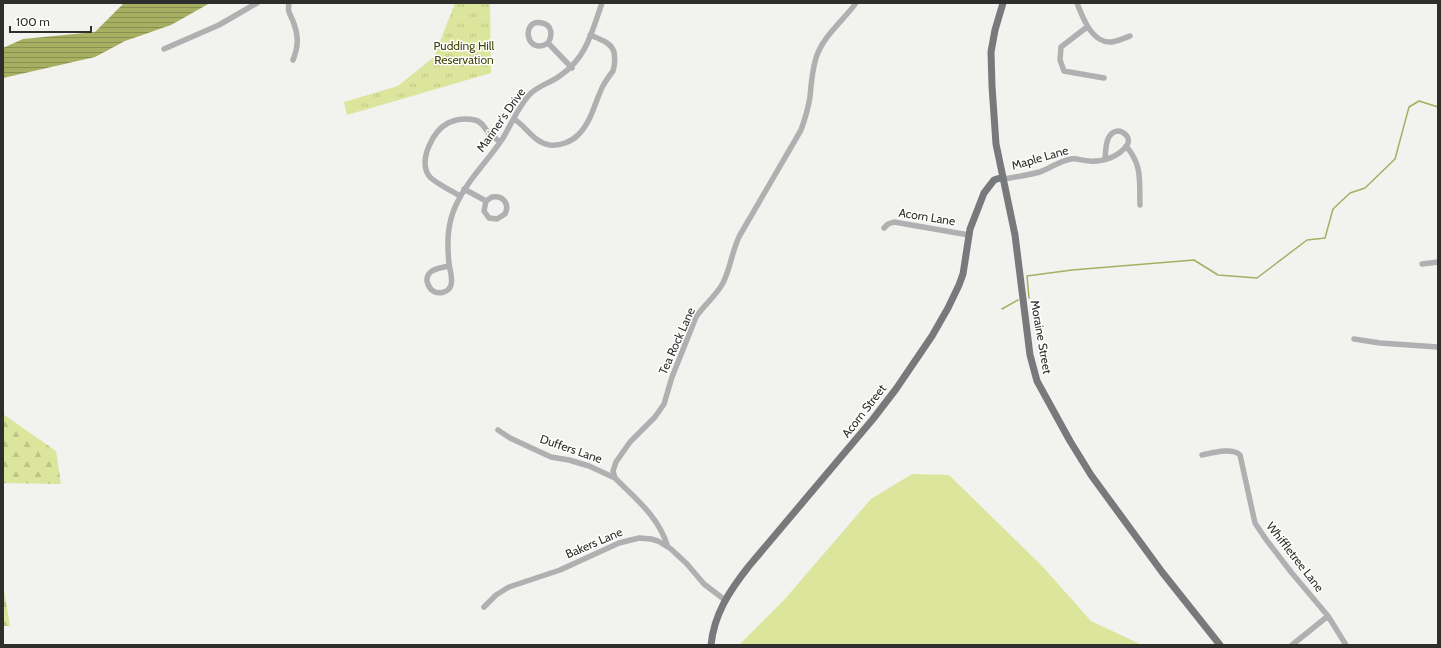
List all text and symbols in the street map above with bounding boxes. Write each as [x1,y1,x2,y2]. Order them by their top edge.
scale bar [10,8,91,34]
text: 100 m [16,14,50,29]
park label: Pudding Hill Reservation [434,38,495,67]
street label: Mariner's Drive [473,85,528,155]
street label: Maple Lane [1010,142,1070,173]
street label: Acorn Lane [898,205,956,228]
street label: Moraine Street [1028,299,1055,375]
street label: Tea Rock Lane [655,305,698,377]
street label: Acorn Street [838,381,889,440]
street label: Duffers Lane [538,431,604,466]
street label: Whiffletree Lane [1263,519,1327,595]
street label: Bakers Lane [563,524,624,561]

